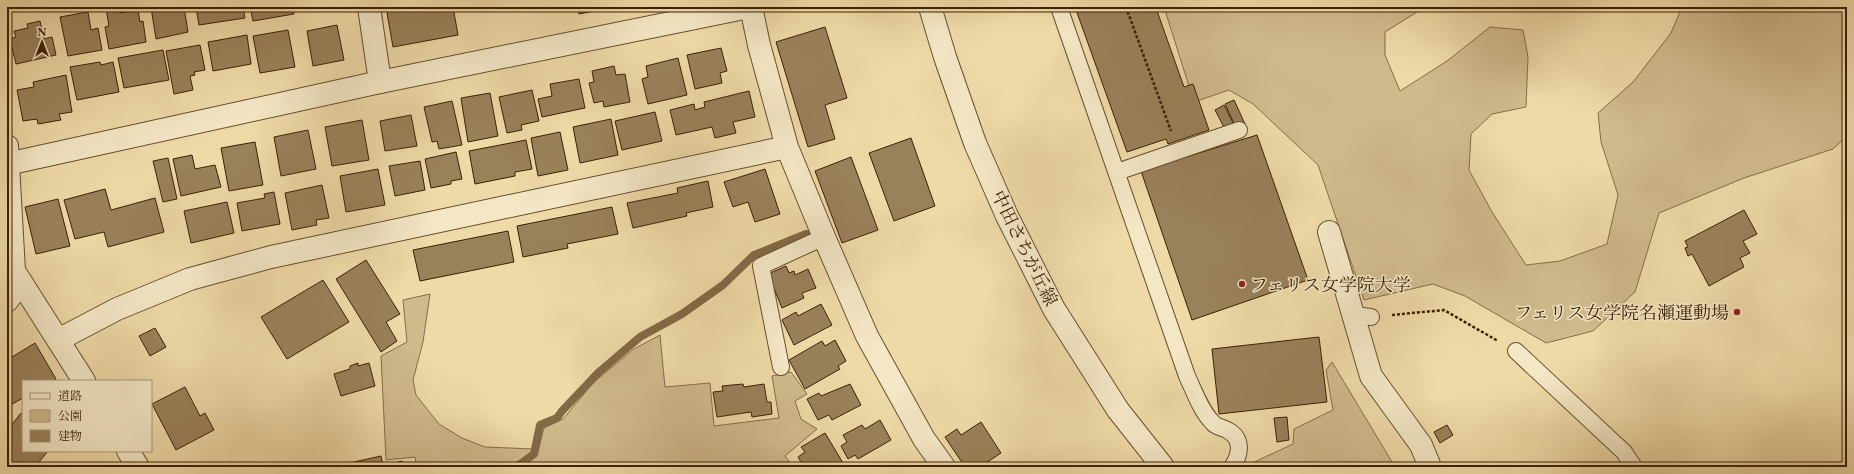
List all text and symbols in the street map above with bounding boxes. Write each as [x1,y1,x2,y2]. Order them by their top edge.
north arrow [22,22,62,62]
text: N [38,25,47,39]
street label: 中田さちが丘線 [987,186,1063,310]
place label: フェリス女学院大学 [1250,273,1411,296]
marker: フェリス女学院大学 [1237,279,1247,289]
place label: フェリス女学院名瀬運動場 [1514,301,1729,324]
marker: フェリス女学院名瀬運動場 [1732,307,1742,317]
legend [22,380,152,452]
text: 道路 [58,388,82,404]
text: 公園 [58,408,82,424]
text: 建物 [58,428,82,444]

